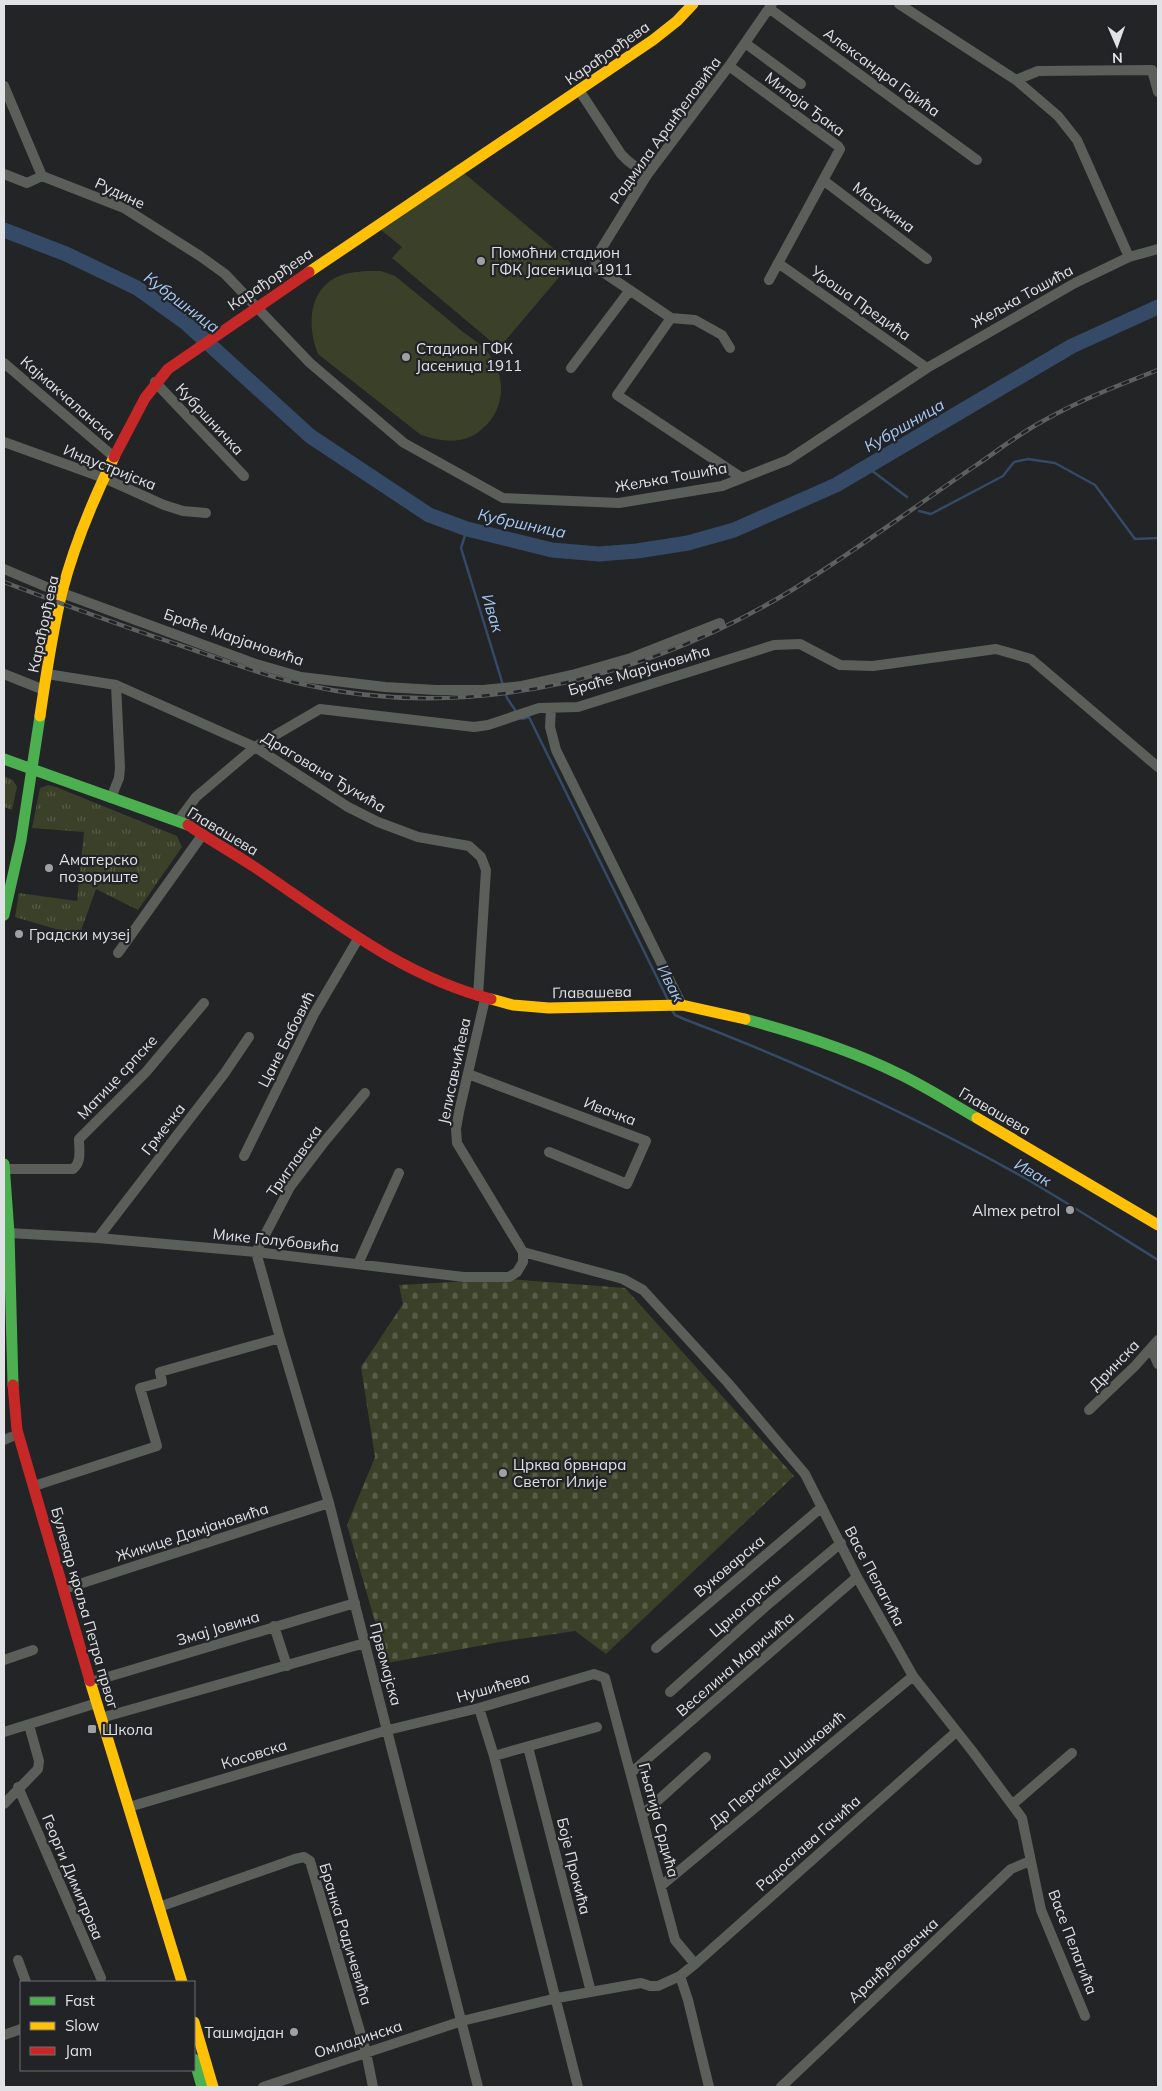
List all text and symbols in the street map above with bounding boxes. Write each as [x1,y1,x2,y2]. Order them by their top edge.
street label: Карађорђева [561,17,653,89]
north arrow [1092,20,1142,70]
street label: Александра Гајића [820,23,944,121]
text: N [1112,49,1123,67]
street label: Радмила Аранђеловића [605,53,725,207]
street label: Милоја Ђака [761,68,849,140]
street label: Рудине [92,173,148,213]
street label: Масукина [849,177,919,237]
place label: Помоћни стадион ГФК Јасеница 1911 [491,243,632,279]
street label: Карађорђева [224,244,316,314]
marker: Помоћни стадион ГФК Јасеница 1911 [475,255,487,267]
street label: Жељка Тошића [968,260,1076,332]
street label: Уроша Предића [807,261,915,344]
water label: Кубршница [140,267,224,337]
place label: Стадион ГФК Јасеница 1911 [416,339,522,375]
marker: Стадион ГФК Јасеница 1911 [400,351,412,363]
street label: Кајмакчаланска [17,352,119,444]
street label: Кубршничка [172,379,248,459]
water label: Кубршница [860,394,948,456]
street label: Индустријска [61,440,159,494]
street label: Жељка Тошића [613,458,729,496]
water label: Кубршница [476,504,568,542]
street label: Карађорђева [23,574,63,674]
water label: Ивак [478,591,508,635]
street label: Браће Марјановића [162,604,306,670]
street label: Браће Марјановића [566,641,712,699]
street label: Драгована Ђукића [259,727,389,817]
street label: Главашева [184,802,262,860]
place label: Аматерско позориште [59,850,138,886]
marker: Аматерско позориште [43,862,55,874]
place label: Градски музеј [29,925,130,944]
marker: Градски музеј [13,928,25,940]
water label: Ивак [653,961,689,1005]
street label: Главашева [552,982,632,1002]
street label: Цане Бабовић [254,988,318,1090]
street label: Јелисавчићева [433,1016,475,1126]
street label: Матице српске [73,1031,161,1123]
street label: Главашева [956,1083,1034,1139]
street label: Ивачка [581,1092,639,1130]
street label: Грмечка [137,1099,189,1159]
street label: Триглавска [262,1121,326,1201]
water label: Ивак [1011,1154,1055,1191]
place label: Almex petrol [972,1201,1060,1220]
marker: Almex petrol [1064,1204,1076,1216]
street label: Мике Голубовића [212,1224,340,1256]
street label: Дринска [1085,1335,1143,1395]
place label: Црква брвнара Светог Илије [513,1455,626,1491]
marker: Црква брвнара Светог Илије [497,1467,509,1479]
street label: Жикице Дамјановића [113,1498,271,1566]
street label: Булевар краља Петра првог [47,1505,123,1711]
street label: Васе Пелагића [841,1523,909,1629]
street label: Вуковарска [690,1531,768,1601]
street label: Црногорска [705,1569,785,1641]
street label: Змај Јовина [174,1606,262,1650]
street label: Веселина Маричића [672,1608,798,1720]
street label: Првомајска [366,1620,406,1708]
street label: Нушићева [454,1667,532,1707]
street label: Др Персиде Шишковић [705,1706,849,1832]
place label: Школа [102,1720,153,1739]
marker: Школа [86,1723,98,1735]
street label: Косовска [219,1735,289,1773]
street label: Гњатија Срдића [635,1761,683,1879]
street label: Радослава Гачића [752,1791,864,1895]
street label: Георги Димитрова [38,1811,108,1943]
street label: Боје Прокића [553,1816,595,1916]
street label: Бранка Радичевића [315,1861,377,2007]
street label: Васе Пелагића [1044,1887,1102,1997]
street label: Аранђеловачка [844,1913,942,2007]
legend [20,1981,195,2071]
text: Fast [65,1991,95,2010]
text: Slow [65,2016,99,2035]
street label: Омладинска [312,2016,404,2062]
place label: Ташмајдан [204,2023,284,2042]
marker: Ташмајдан [288,2026,300,2038]
text: Jam [65,2041,92,2060]

